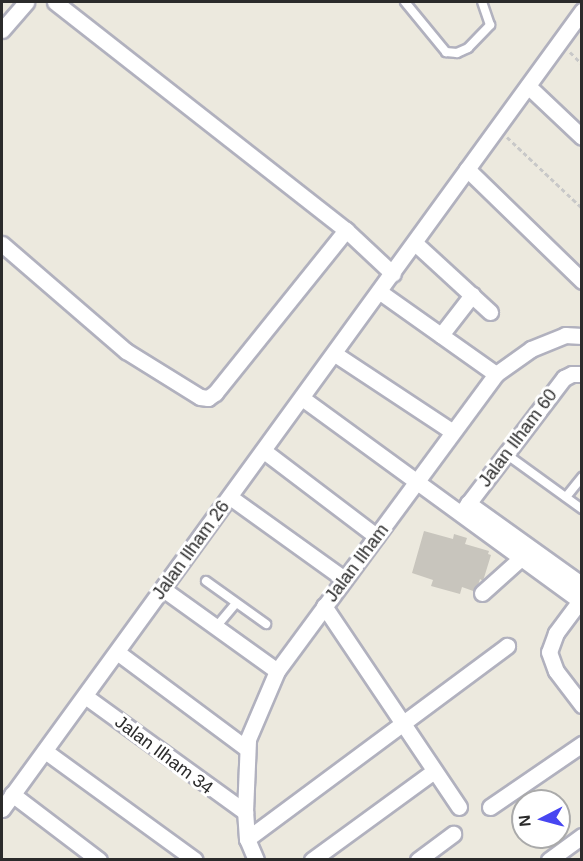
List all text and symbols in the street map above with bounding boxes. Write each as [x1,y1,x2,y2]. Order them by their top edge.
street label: Jalan Ilham 60 [474,385,562,491]
street label: Jalan Ilham 26 [148,496,234,604]
street label: Jalan Ilham [321,520,393,606]
street label: Jalan Ilham 34 [111,711,217,799]
north arrow [511,789,571,849]
text: N [516,814,534,827]

